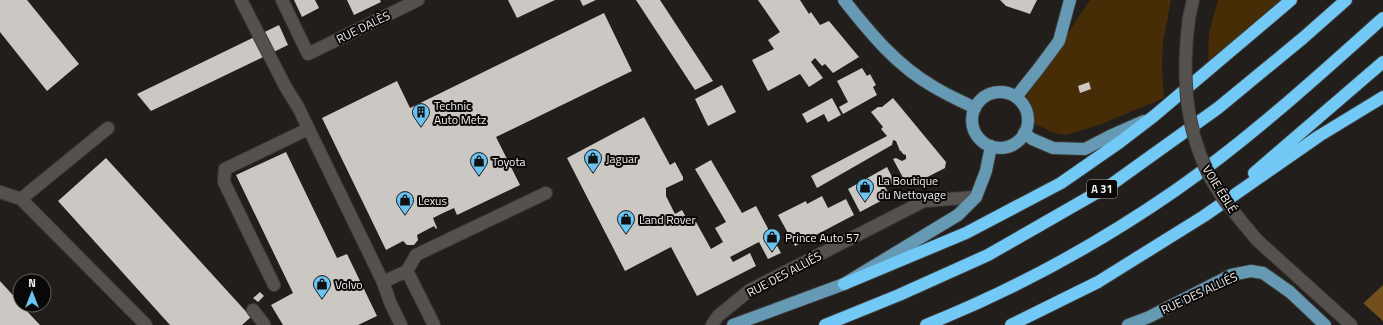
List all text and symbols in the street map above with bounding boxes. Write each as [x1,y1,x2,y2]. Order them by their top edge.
street label: RUE DALÈS [333,6,393,48]
place label: Technic Auto Metz [434,96,486,129]
building icon: Technic Auto Metz [411,102,431,127]
shop icon: Jaguar [583,148,603,173]
place label: Jaguar [606,149,638,168]
shop icon: Toyota [469,151,489,176]
place label: Toyota [492,152,526,171]
street label: VOIE ÉBLÉ [1198,161,1242,217]
place label: La Boutique du Nettoyage [878,171,946,204]
shop icon: La Boutique du Nettoyage [855,177,875,202]
road number: A 31 [1087,180,1117,198]
shop icon: Lexus [395,190,415,215]
place label: Lexus [418,191,447,210]
shop icon: Land Rover [616,209,636,234]
place label: Land Rover [639,210,696,229]
shop icon: Prince Auto 57 [762,227,782,252]
place label: Prince Auto 57 [785,228,859,247]
street label: RUE DES ALLIÉS [743,246,825,302]
street label: RUE DES ALLIÉS [1158,267,1240,319]
north arrow [12,273,52,313]
shop icon: Volvo [312,274,332,299]
text: N [28,275,36,291]
place label: Volvo [335,275,363,294]

